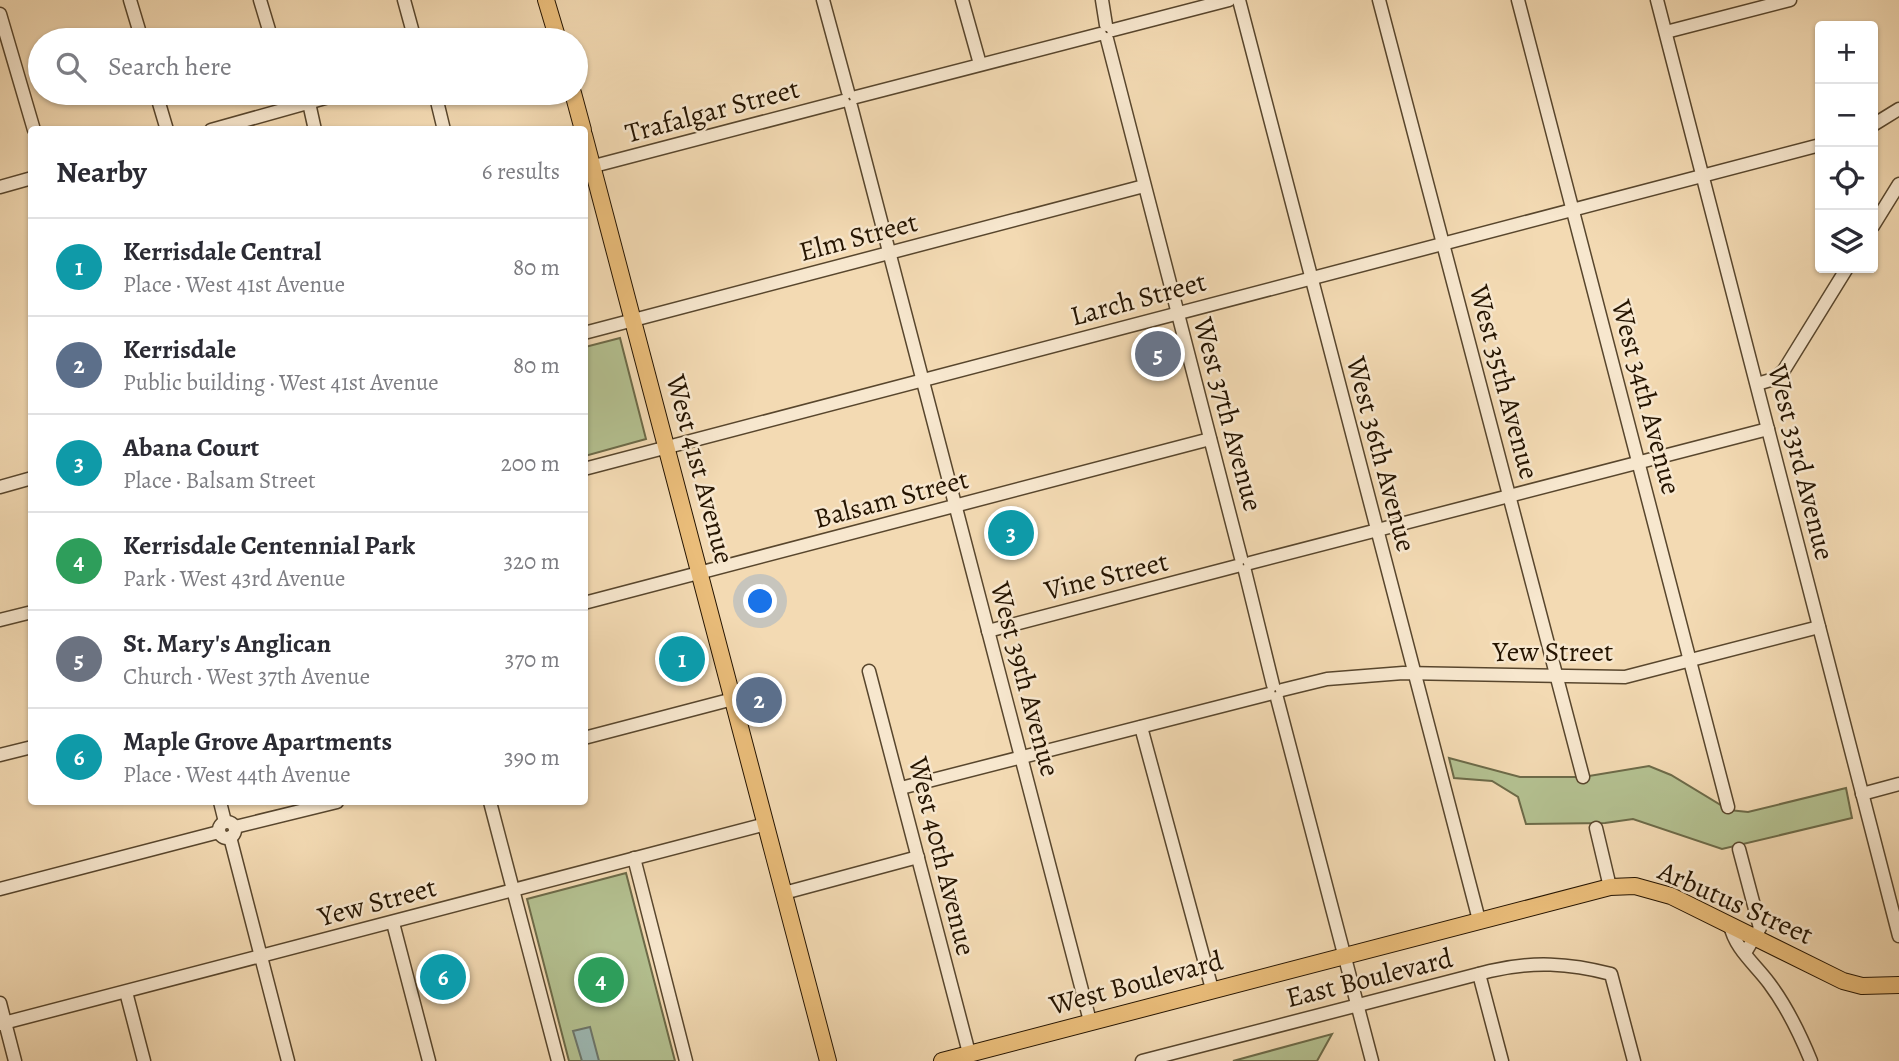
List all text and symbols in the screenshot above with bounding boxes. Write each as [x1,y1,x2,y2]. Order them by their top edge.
map controls [1815,21,1878,273]
button: + [1815,21,1878,84]
search box [28,28,588,105]
icon: search [52,48,90,86]
text: Search here [108,49,232,84]
street label: Trafalgar Street [621,69,803,152]
button: − [1815,84,1878,147]
button: locate [1815,147,1878,210]
text: Nearby [56,152,147,192]
text: 6 results [482,156,560,187]
street label: Elm Street [795,203,922,271]
button: layers [1815,210,1878,273]
text: Kerrisdale Central [123,234,321,269]
text: 1 [75,252,83,283]
text: 80 m [513,252,560,283]
street label: Larch Street [1066,263,1210,335]
text: Place · West 41st Avenue [123,269,345,300]
street label: West 35th Avenue [1460,280,1548,483]
street label: West 34th Avenue [1602,295,1690,499]
street label: West 37th Avenue [1184,312,1272,515]
pin: 5 [1135,328,1181,380]
text: Kerrisdale [123,332,236,367]
text: 2 [73,350,85,381]
text: 80 m [513,350,560,381]
street label: West 36th Avenue [1337,352,1425,556]
street label: West 33rd Avenue [1758,360,1844,564]
text: Public building · West 41st Avenue [123,367,439,398]
street label: West 41st Avenue [656,370,744,568]
text: Abana Court [123,430,259,465]
text: 3 [74,448,84,479]
text: 200 m [501,448,560,479]
street label: Balsam Street [810,460,973,538]
text: Place · Balsam Street [123,465,316,496]
pin: 3 [988,507,1034,559]
text: Kerrisdale Centennial Park [123,528,415,563]
street label: Vine Street [1039,542,1172,610]
text: 4 [74,546,84,577]
text: 320 m [504,546,560,577]
text: Park · West 43rd Avenue [123,563,345,594]
street label: West 39th Avenue [981,577,1069,781]
your location [743,584,777,618]
text: St. Mary's Anglican [123,626,331,661]
pin: 1 [659,633,705,685]
street label: Yew Street [1492,633,1613,671]
text: 5 [74,644,84,675]
text: 370 m [505,644,560,675]
text: Church · West 37th Avenue [123,661,370,692]
pin: 2 [736,674,782,726]
text: Maple Grove Apartments [123,724,392,759]
text: 6 [74,742,84,773]
text: 390 m [504,742,560,773]
street label: West 40th Avenue [899,752,985,959]
text: Place · West 44th Avenue [123,759,351,790]
street label: Arbutus Street [1651,851,1819,954]
street label: Yew Street [313,868,440,936]
street label: East Boulevard [1282,939,1457,1017]
street label: West Boulevard [1044,941,1228,1025]
pin: 6 [420,951,466,1003]
pin: 4 [578,954,624,1006]

